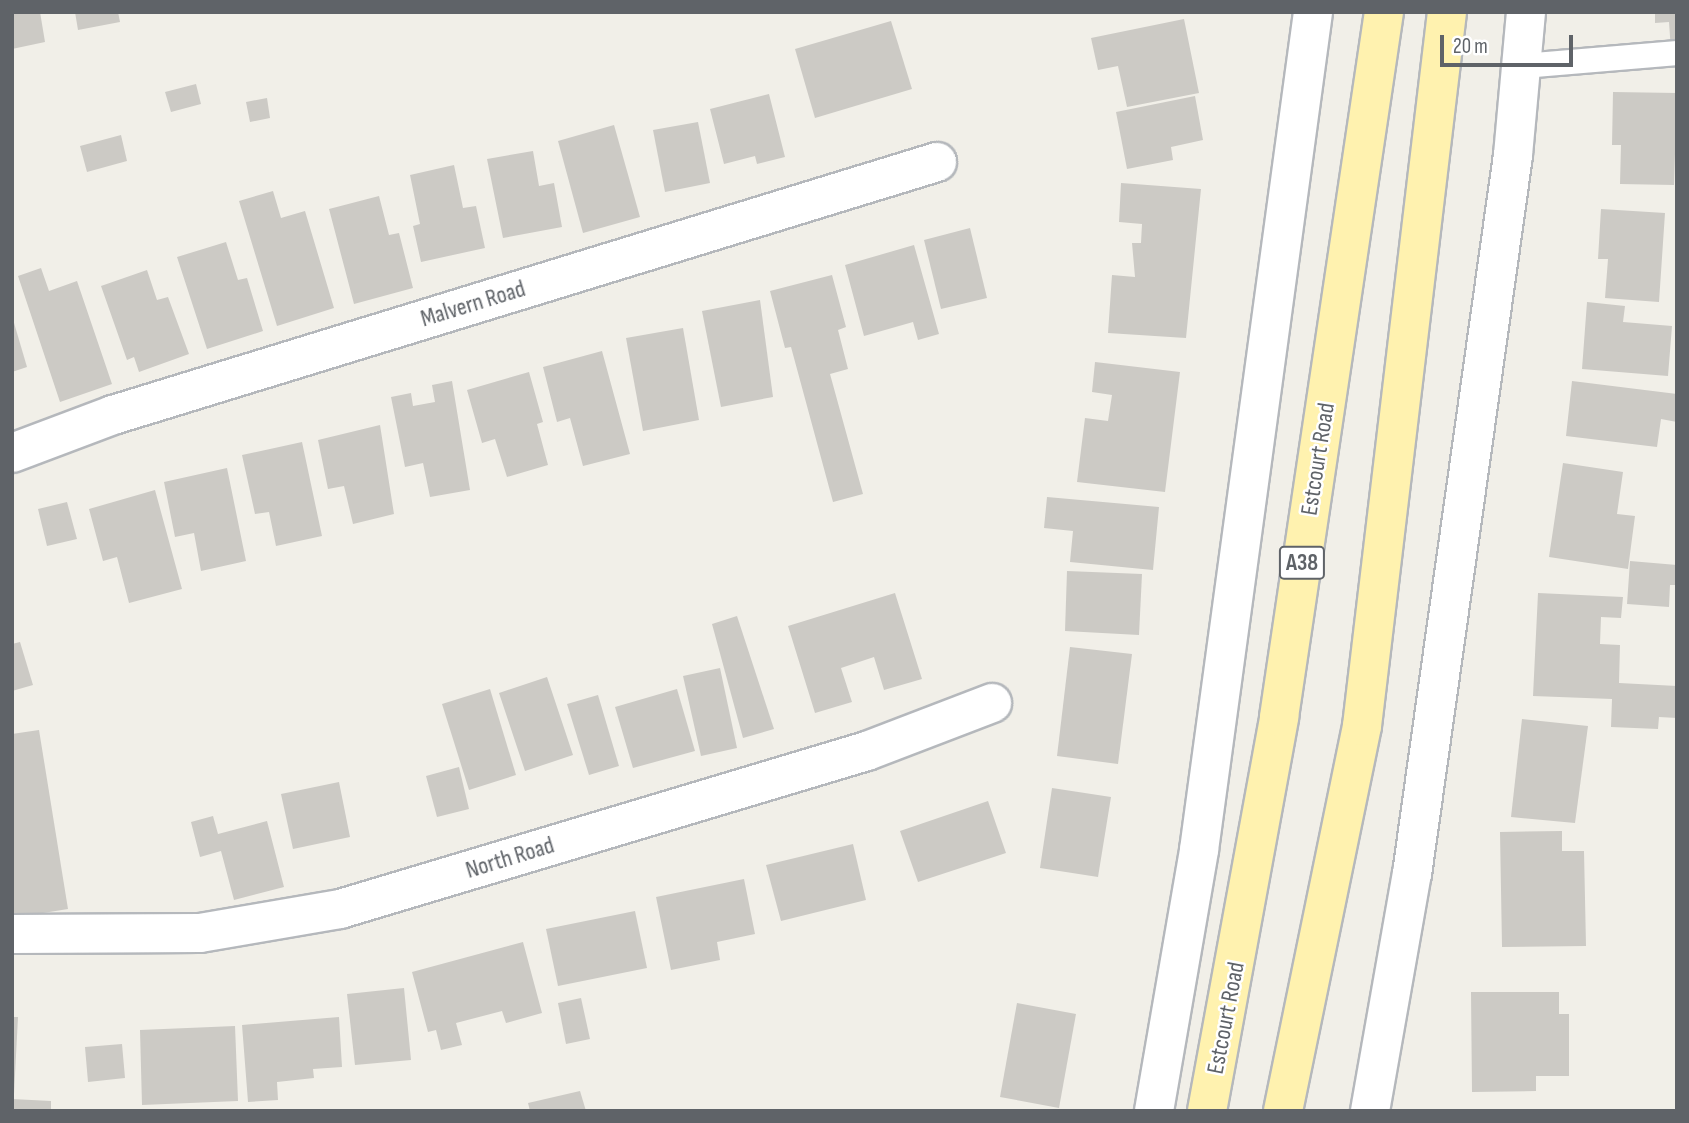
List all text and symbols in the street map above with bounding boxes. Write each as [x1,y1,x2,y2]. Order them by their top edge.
scale bar [1444,21,1577,65]
text: 20 m [1453,34,1488,59]
street label: Malvern Road [417,274,529,334]
street label: Estcourt Road [1295,401,1341,517]
road number: A38 [1278,544,1326,582]
street label: North Road [462,831,558,885]
street label: Estcourt Road [1201,960,1251,1076]

